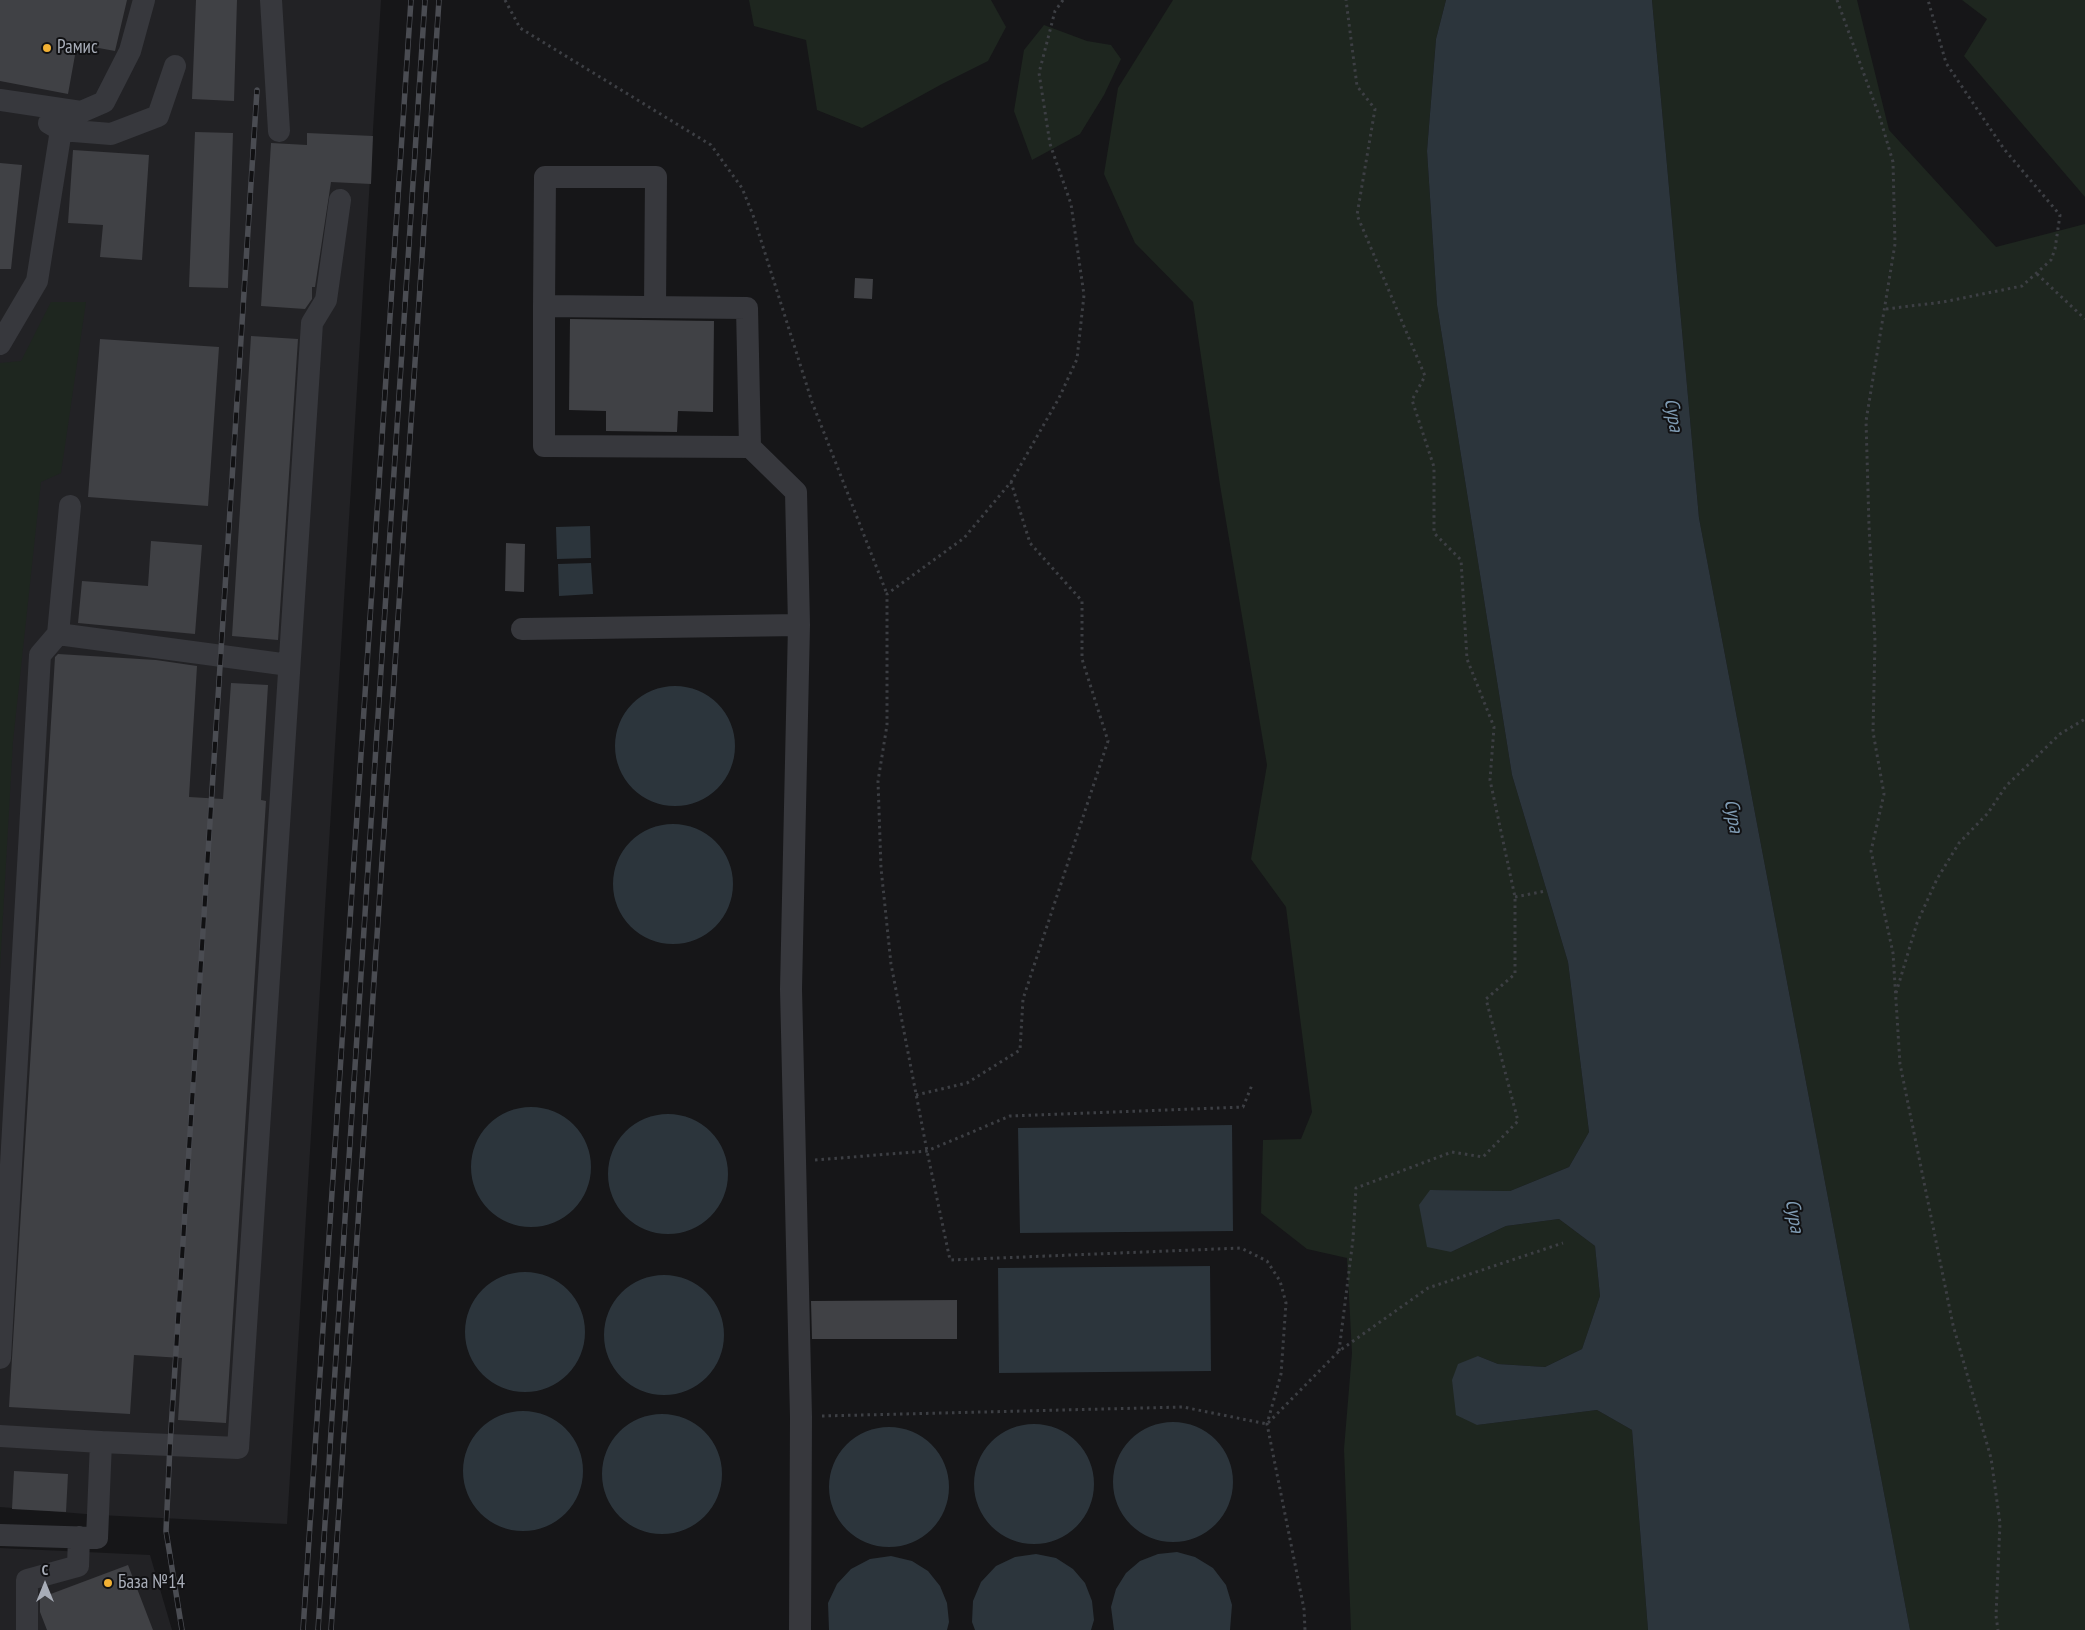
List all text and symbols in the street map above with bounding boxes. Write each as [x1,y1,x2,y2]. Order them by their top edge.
place label: Рамис [57,37,98,59]
marker: Рамис [41,42,53,54]
water label: Сура [1659,397,1687,433]
water label: Сура [1719,798,1747,834]
water label: Сура [1780,1198,1808,1234]
north arrow [20,1560,70,1610]
text: С [42,1561,48,1579]
place label: База №14 [118,1572,185,1594]
marker: База №14 [102,1577,114,1589]

